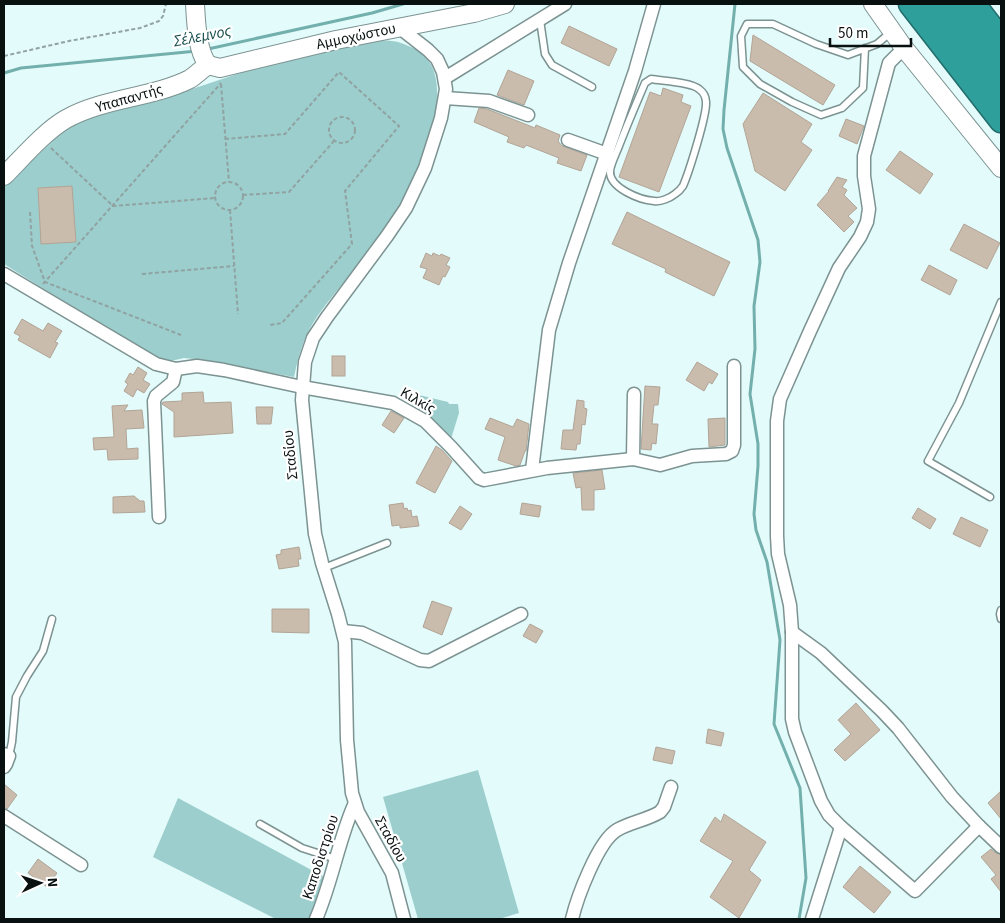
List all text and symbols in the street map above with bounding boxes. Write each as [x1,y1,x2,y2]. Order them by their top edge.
scale bar [830,15,911,47]
street label: Αμμοχώστου [314,18,398,55]
water label: Σέλεμνος [170,20,233,53]
text: 50 m [838,23,868,44]
street label: Υπαπαντής [92,79,166,118]
street label: Κιλκίς [396,382,440,419]
street label: Σταδίου [277,429,304,481]
street label: Καποδιστρίου [297,812,344,902]
street label: Σταδίου [369,812,412,866]
north arrow [15,858,65,908]
text: N [42,877,62,888]

